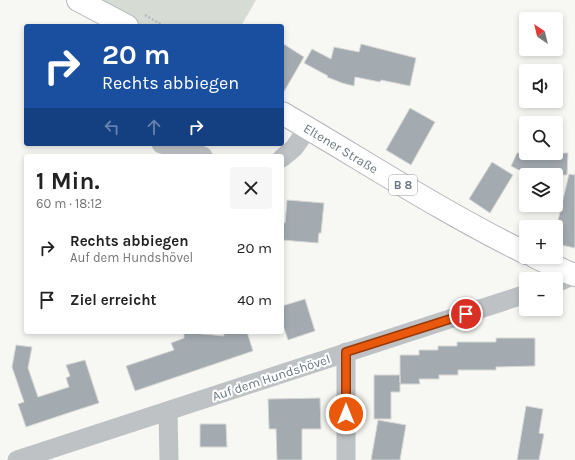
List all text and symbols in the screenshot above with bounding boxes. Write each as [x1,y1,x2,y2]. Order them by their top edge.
north arrow [519,12,563,56]
map controls [519,12,563,316]
text: 20 m [102,38,170,71]
icon: right [36,40,88,92]
button: sound [519,64,563,108]
text: Rechts abbiegen [102,72,239,94]
icon: left [101,116,123,138]
icon: ahead [143,116,165,138]
icon: right [185,116,207,138]
button: search [519,116,563,160]
street label: Eltener Straße [301,120,381,177]
text: 1 Min. [36,167,100,195]
button: close [230,167,272,209]
button: layers [519,168,563,212]
road number: B 8 [389,175,417,195]
text: 60 m · 18:12 [36,196,102,211]
button: + [519,220,563,264]
text: Rechts abbiegen [70,232,189,250]
icon: right [36,237,58,259]
text: 20 m [237,239,272,257]
text: Auf dem Hundshövel [70,250,193,265]
button: − [519,272,563,316]
icon: arrive [36,289,58,311]
text: Ziel erreicht [70,291,156,309]
text: 40 m [237,291,272,309]
pin [449,297,483,331]
icon: arrive [455,303,477,325]
street label: Auf dem Hundshövel [210,351,332,404]
position arrow [325,393,367,435]

